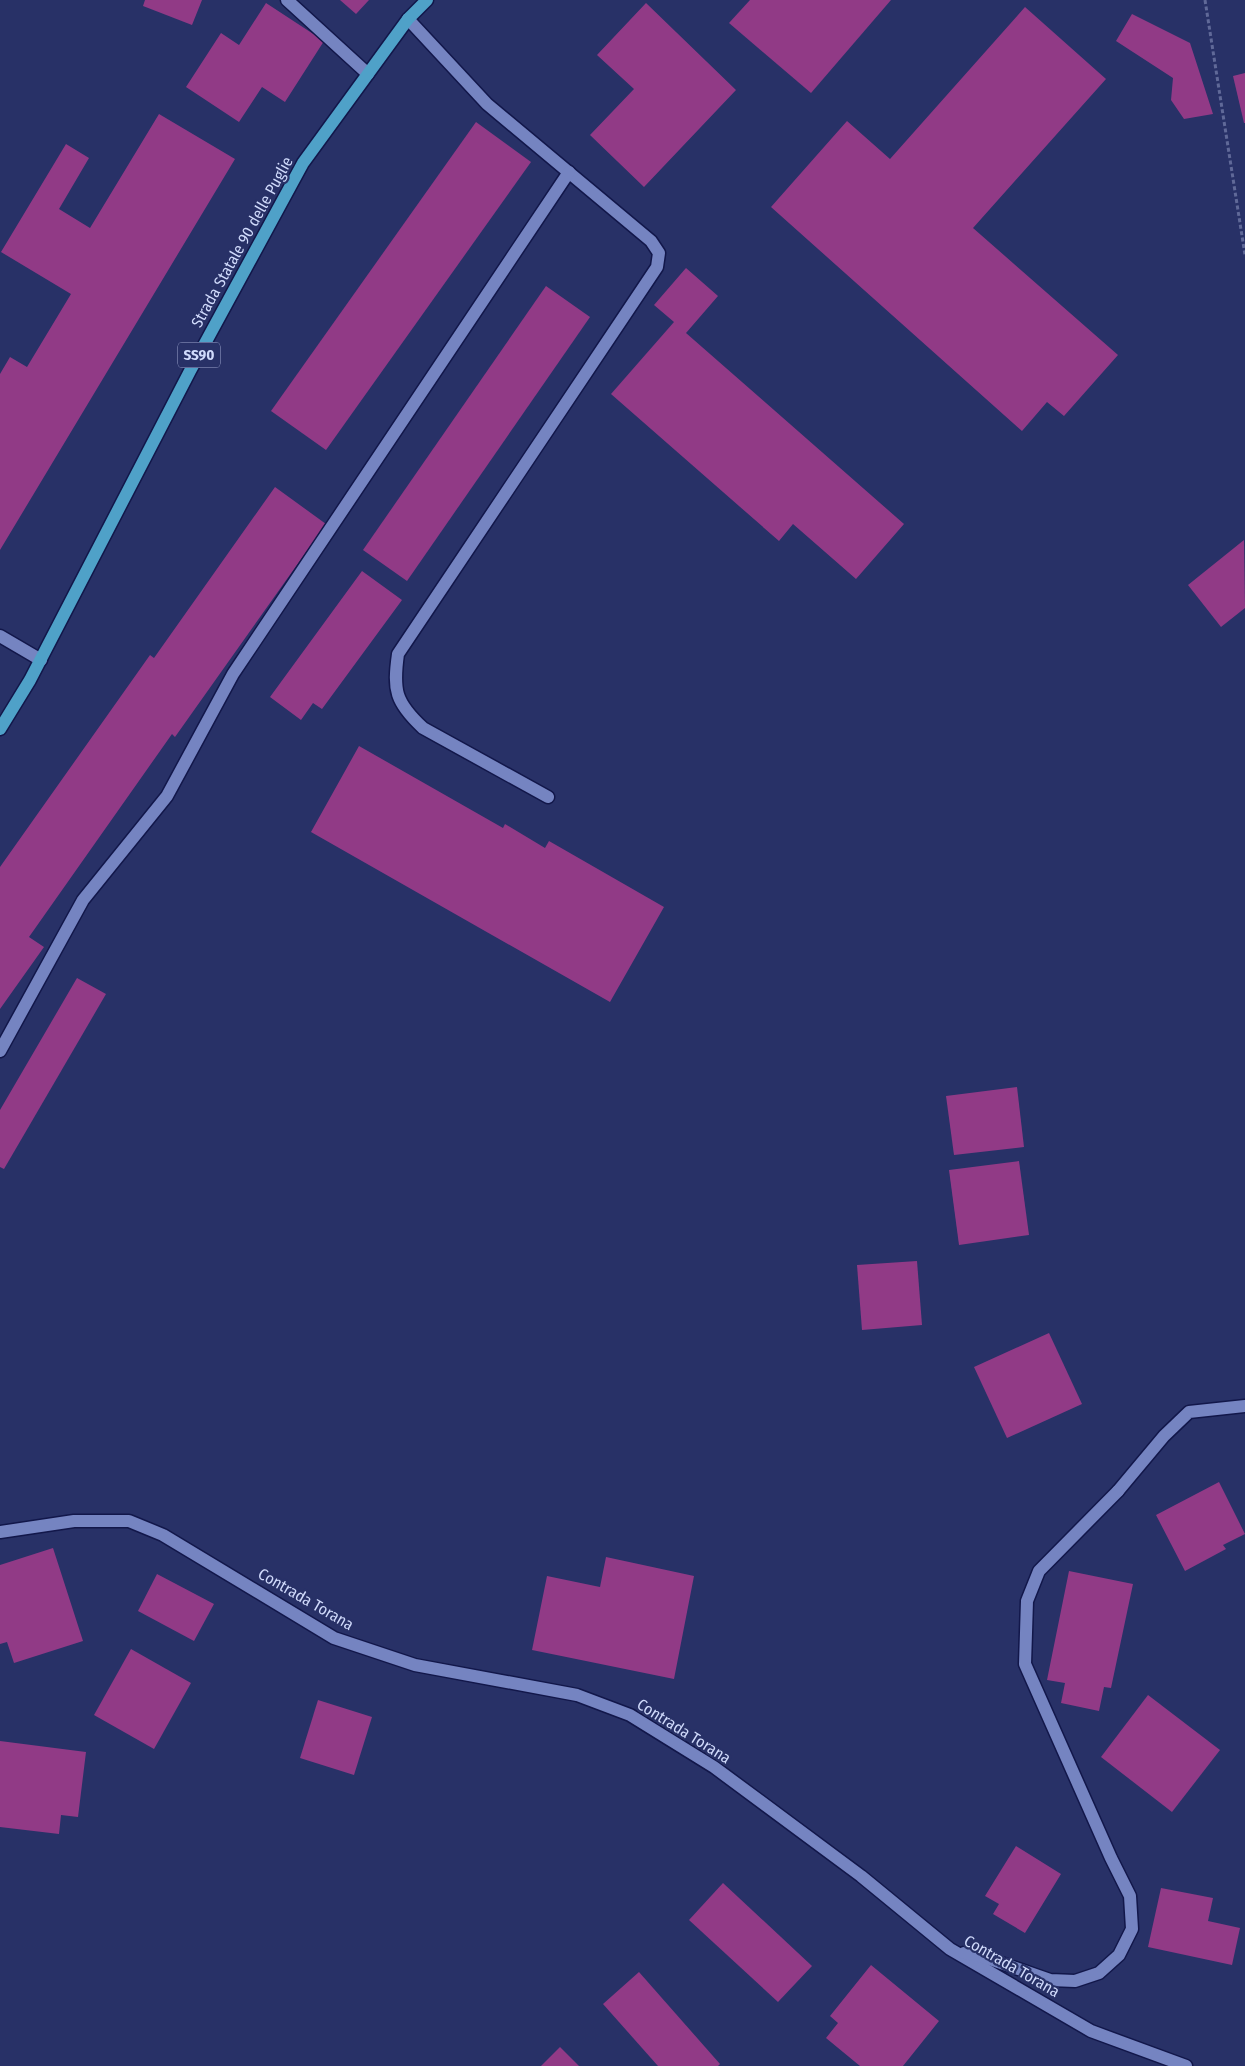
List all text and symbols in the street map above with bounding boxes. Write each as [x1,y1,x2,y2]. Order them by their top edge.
street label: Strada Statale 90 delle Puglie [187,153,297,331]
road number: SS90 [178,342,220,368]
street label: Contrada Torana [255,1564,357,1634]
street label: Contrada Torana [634,1695,735,1768]
street label: Contrada Torana [961,1931,1063,2001]

